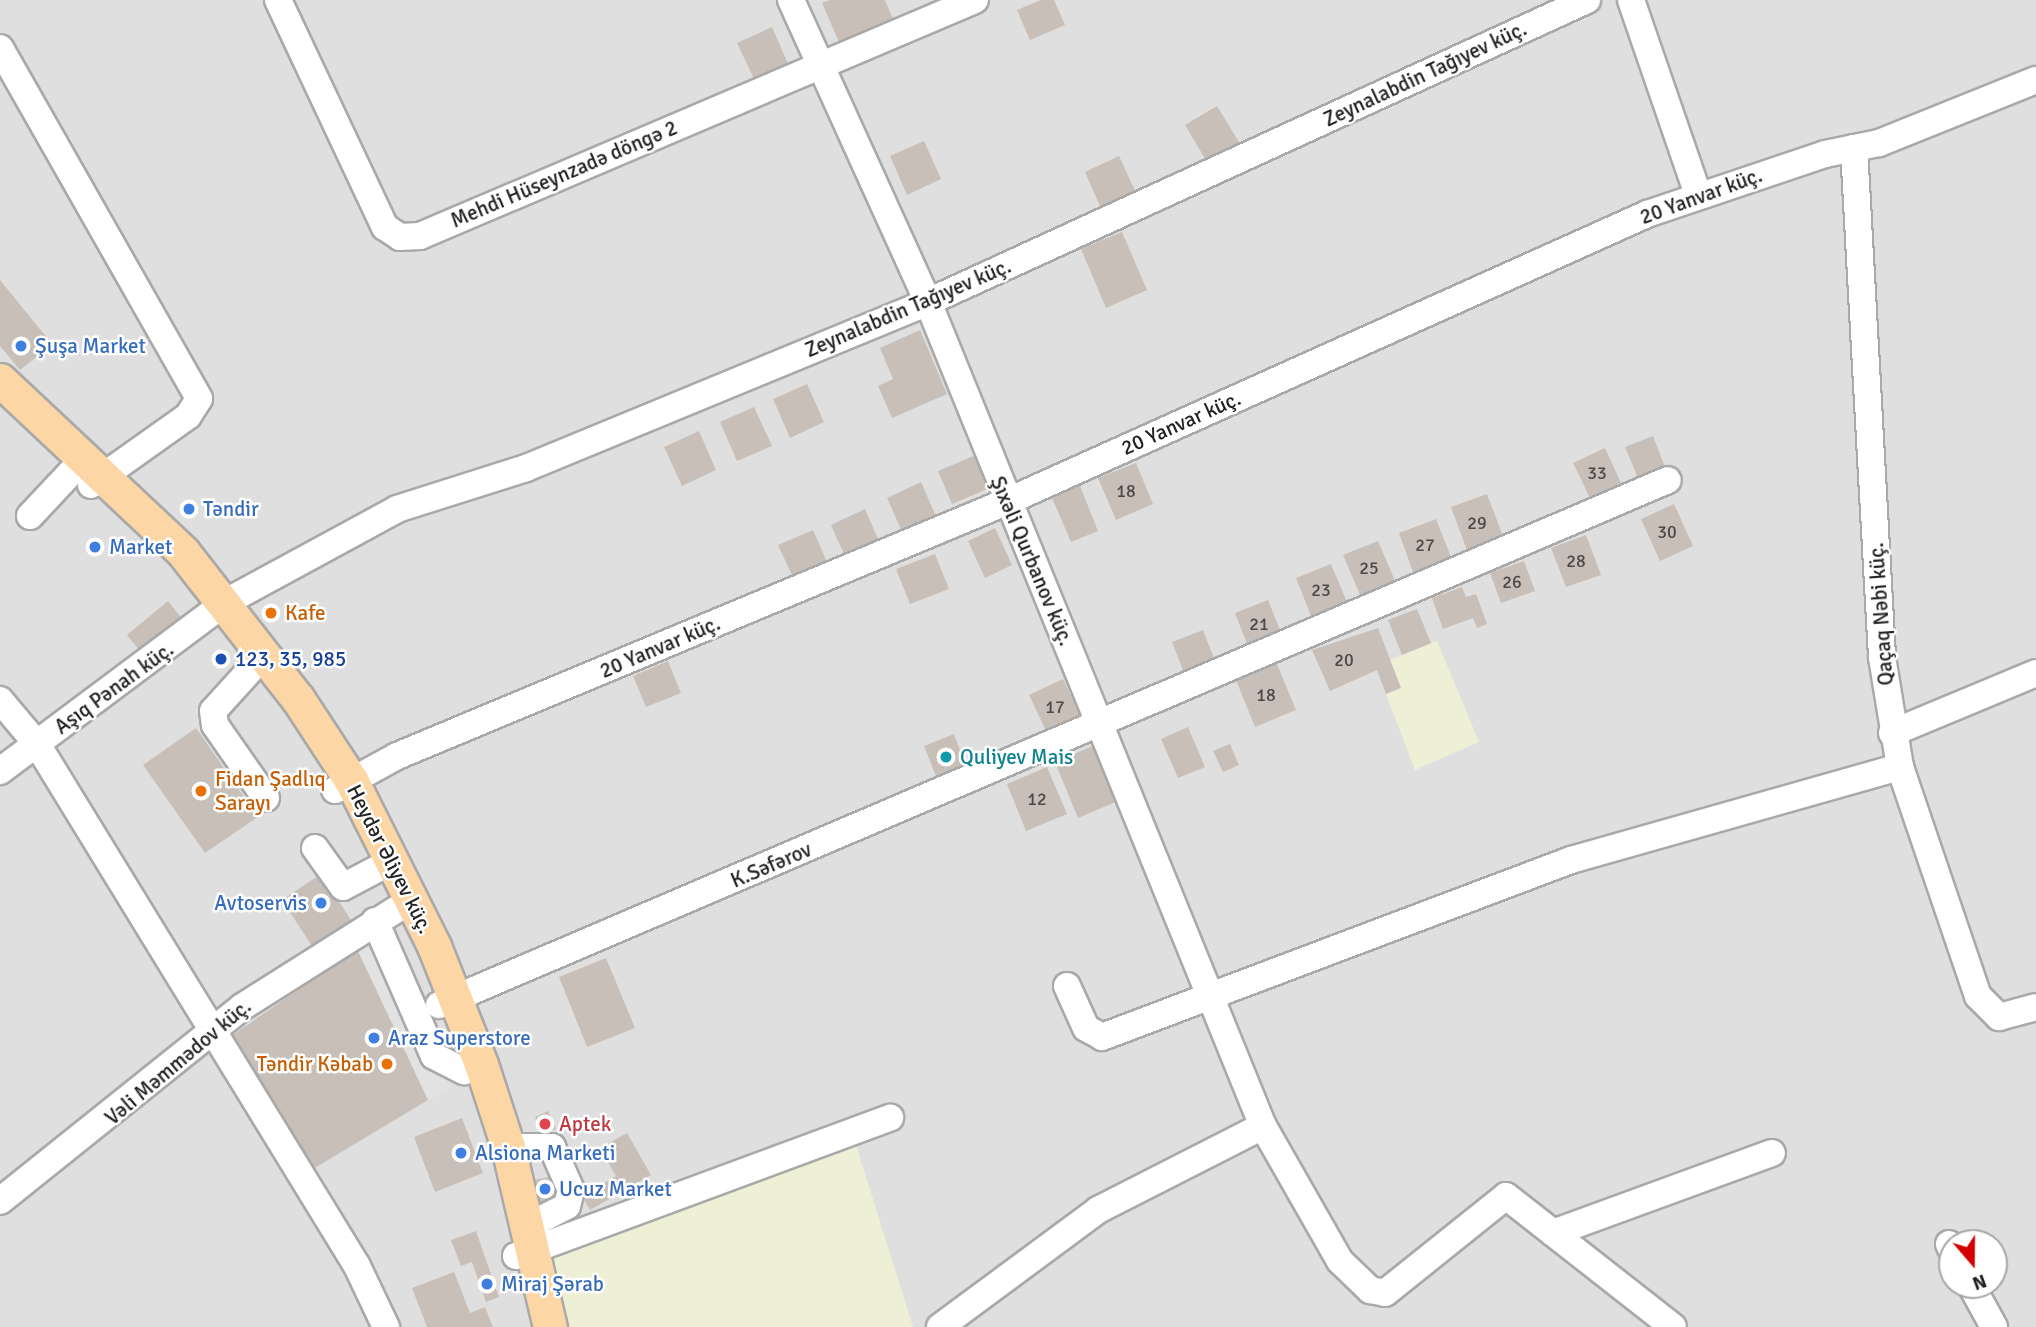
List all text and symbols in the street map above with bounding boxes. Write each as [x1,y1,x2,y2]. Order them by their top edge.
street label: Zeynalabdin Tağıyev küç. [1319,16,1531,132]
street label: Mehdi Hüseynzadə döngə 2 [447,115,681,233]
street label: 20 Yanvar küç. [1636,162,1766,230]
street label: Zeynalabdin Tağıyev küç. [801,253,1015,363]
place label: Şuşa Market [35,333,146,359]
marker: Şuşa Market [13,338,29,354]
street label: 20 Yanvar küç. [1117,385,1245,461]
house number: 33 [1587,462,1607,484]
street label: Şıxəli Qurbanov küç. [985,472,1079,650]
house number: 18 [1116,480,1136,502]
place label: Təndir [203,496,259,522]
marker: Təndir [181,501,197,517]
house number: 29 [1467,512,1487,534]
house number: 30 [1657,521,1677,543]
place label: Market [109,534,172,560]
house number: 27 [1415,534,1435,556]
marker: Market [87,539,103,555]
street label: Qaçaq Nəbi küç. [1863,542,1899,686]
house number: 28 [1566,550,1586,572]
house number: 25 [1359,557,1379,579]
house number: 26 [1502,571,1522,593]
house number: 23 [1311,579,1331,601]
place label: Kafe [285,600,326,626]
marker: Kafe [263,605,279,621]
street label: 20 Yanvar küç. [596,610,724,684]
house number: 21 [1249,613,1269,635]
street label: Aşıq Pənah küç. [50,636,178,740]
place label: 123, 35, 985 [235,646,346,672]
house number: 20 [1334,649,1354,671]
marker: 123, 35, 985 [213,651,229,667]
house number: 18 [1256,684,1276,706]
house number: 17 [1045,696,1065,718]
place label: Quliyev Mais [960,744,1073,770]
marker: Quliyev Mais [938,749,954,765]
place label: Fidan Şadlıq Sarayı [215,766,326,816]
street label: Heydər Əliyev küç. [342,780,438,938]
marker: Fidan Şadlıq Sarayı [193,783,209,799]
house number: 12 [1027,788,1047,810]
street label: K.Səfərov [727,837,815,893]
place label: Avtoservis [214,890,307,916]
marker: Avtoservis [313,895,329,911]
street label: Vəli Məmmədov küç. [100,994,256,1130]
place label: Araz Superstore [388,1025,531,1051]
marker: Araz Superstore [366,1030,382,1046]
place label: Təndir Kəbab [257,1051,373,1077]
marker: Təndir Kəbab [379,1056,395,1072]
place label: Aptek [559,1111,611,1137]
marker: Aptek [537,1116,553,1132]
place label: Alsiona Marketi [475,1140,616,1166]
marker: Alsiona Marketi [453,1145,469,1161]
place label: Ucuz Market [559,1176,672,1202]
marker: Ucuz Market [537,1181,553,1197]
north arrow [1938,1229,2008,1299]
text: N [1969,1268,1990,1295]
place label: Miraj Şərab [501,1271,604,1297]
marker: Miraj Şərab [479,1276,495,1292]

